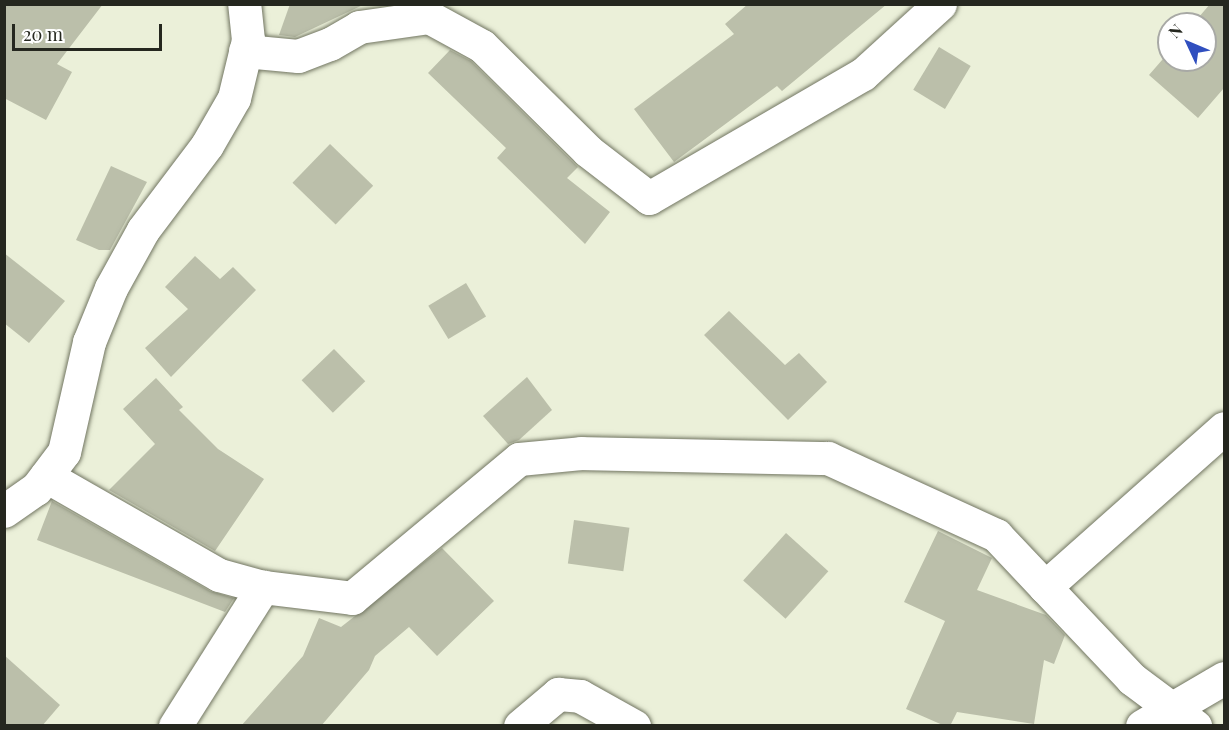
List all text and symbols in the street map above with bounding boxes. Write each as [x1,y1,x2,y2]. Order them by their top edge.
scale bar [15,12,165,50]
north arrow [1157,12,1217,72]
text: N [1164,19,1187,42]
text: 20 m [23,22,63,46]

